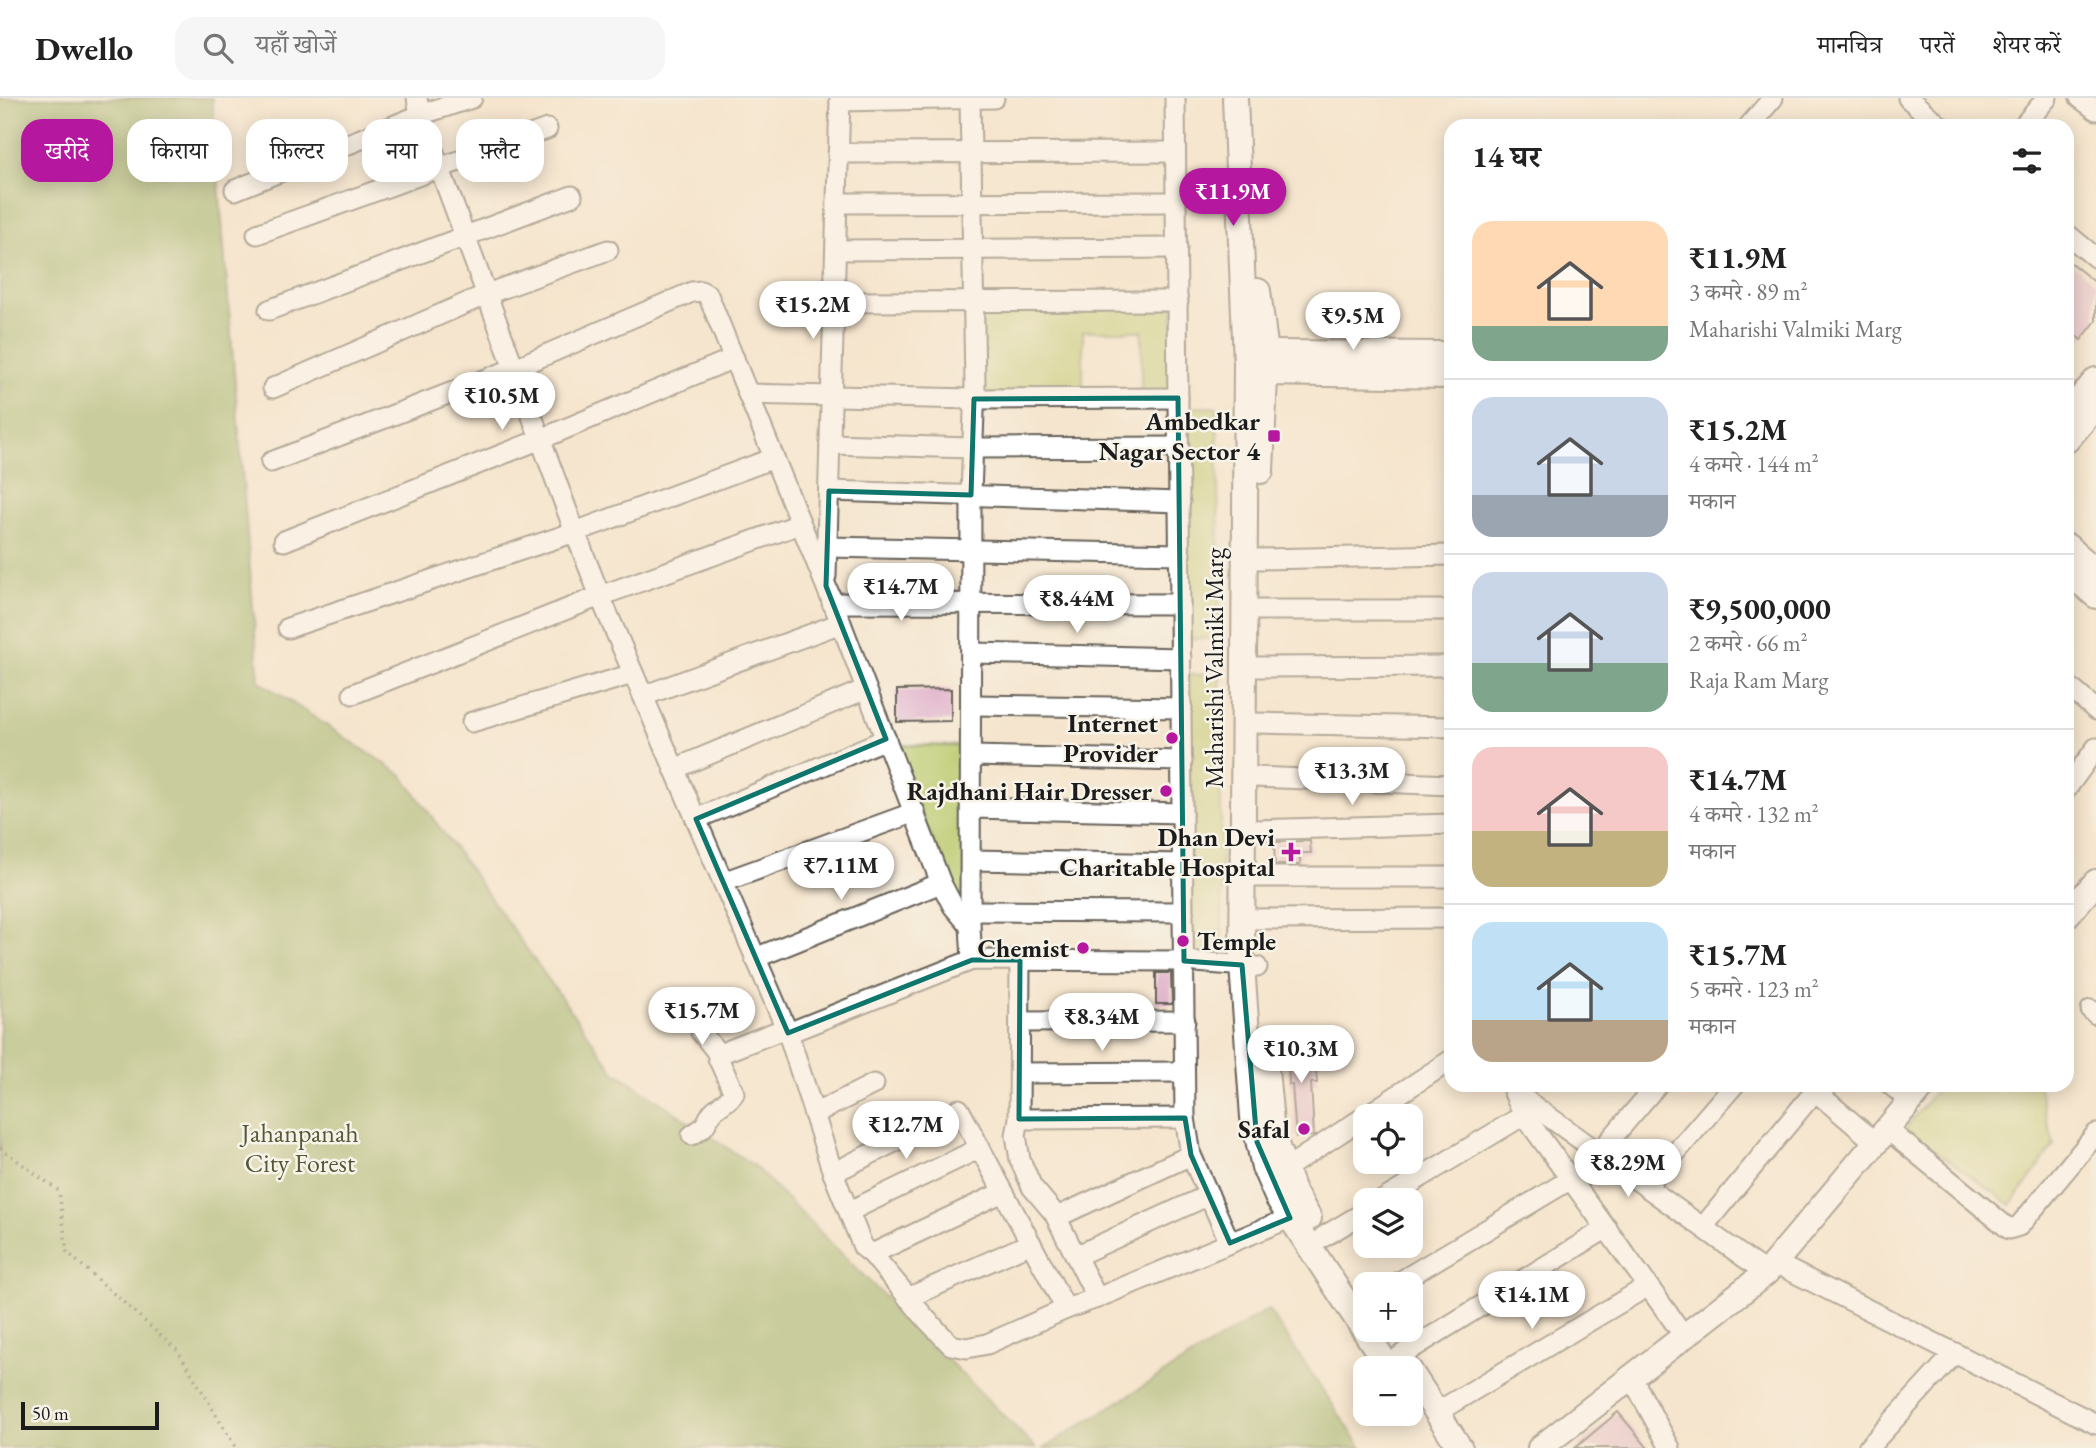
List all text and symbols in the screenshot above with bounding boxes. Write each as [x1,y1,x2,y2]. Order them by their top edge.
search box [175,17,665,80]
text: Dwello [35,27,133,70]
text: यहाँ खोजें [255,27,337,61]
icon: search [199,29,237,67]
text: मानचित्र [1817,29,1882,60]
text: परतें [1920,29,1955,60]
text: शेयर करें [1993,29,2061,60]
chip: खरीदें [21,119,113,182]
chip: किराया [127,119,232,182]
chip: फ़िल्टर [246,119,348,182]
chip: नया [362,119,442,182]
chip: फ़्लैट [456,119,544,182]
text: 14 घर [1472,137,1541,176]
icon: filters [2008,142,2046,180]
pin: ₹11.9M [1176,169,1290,228]
text: ₹11.9M [1195,176,1271,206]
text: ₹11.9M [1689,238,1787,277]
icon: home [1528,249,1612,333]
text: 3 कमरे · 89 m² [1689,277,1808,307]
pin: ₹15.2M [756,282,870,341]
text: ₹15.2M [775,289,851,319]
pin: ₹9.5M [1304,292,1402,352]
text: ₹9.5M [1321,300,1385,330]
text: Maharishi Valmiki Marg [1689,314,1902,344]
pin: ₹10.5M [445,372,559,432]
text: ₹10.5M [464,380,540,410]
place label: Ambedkar Nagar Sector 4 [1099,404,1260,468]
text: ₹15.2M [1689,410,1787,449]
icon: home [1528,425,1612,509]
marker: Ambedkar Nagar Sector 4 [1266,428,1282,444]
text: 4 कमरे · 144 m² [1689,449,1819,479]
text: मकान [1689,486,1736,516]
street label: Maharishi Valmiki Marg [1197,547,1231,788]
pin: ₹14.7M [844,564,958,623]
text: ₹14.7M [863,571,939,601]
pin: ₹8.44M [1020,575,1134,635]
text: ₹8.44M [1039,583,1115,613]
text: ₹9,500,000 [1689,589,1831,628]
icon: home [1528,600,1612,684]
text: 2 कमरे · 66 m² [1689,628,1808,658]
text: Raja Ram Marg [1689,665,1829,695]
place label: Internet Provider [1063,706,1158,770]
marker: Internet Provider [1164,730,1180,746]
pin: ₹13.3M [1295,748,1409,807]
text: ₹13.3M [1314,755,1390,785]
text: ₹14.7M [1689,760,1787,799]
place label: Rajdhani Hair Dresser [907,774,1152,808]
icon: home [1528,775,1612,859]
marker: Rajdhani Hair Dresser [1158,783,1174,799]
text: 4 कमरे · 132 m² [1689,799,1819,829]
place label: Dhan Devi Charitable Hospital [1060,820,1275,884]
text: मकान [1689,836,1736,866]
pin: ₹7.11M [784,842,898,902]
marker: Dhan Devi Charitable Hospital [1281,842,1301,862]
text: ₹7.11M [803,850,879,880]
place label: Temple [1197,924,1276,958]
place label: Chemist [977,931,1069,965]
marker: Temple [1175,933,1191,949]
text: ₹15.7M [1689,935,1787,974]
marker: Chemist [1075,940,1091,956]
icon: home [1528,950,1612,1034]
text: 5 कमरे · 123 m² [1689,974,1819,1004]
pin: ₹15.7M [645,988,759,1047]
pin: ₹8.34M [1045,993,1159,1053]
text: ₹15.7M [664,995,740,1025]
text: ₹8.34M [1064,1001,1140,1031]
text: मकान [1689,1011,1736,1041]
pin: ₹10.3M [1244,1026,1358,1085]
text: ₹10.3M [1263,1033,1339,1063]
pin: ₹12.7M [849,1102,963,1161]
map controls [1353,1104,1423,1426]
button: locate [1353,1104,1423,1174]
text: ₹12.7M [868,1109,944,1139]
place label: Safal [1238,1112,1290,1146]
park label: Jahanpanah City Forest [239,1116,359,1180]
marker: Safal [1296,1121,1312,1137]
pin: ₹8.29M [1571,1140,1685,1199]
text: ₹8.29M [1590,1147,1666,1177]
button: layers [1353,1188,1423,1258]
button: + [1353,1272,1423,1342]
pin: ₹14.1M [1475,1272,1589,1331]
text: ₹14.1M [1494,1279,1570,1309]
button: − [1353,1356,1423,1426]
scale bar [21,1399,159,1431]
text: 50 m [32,1401,69,1426]

